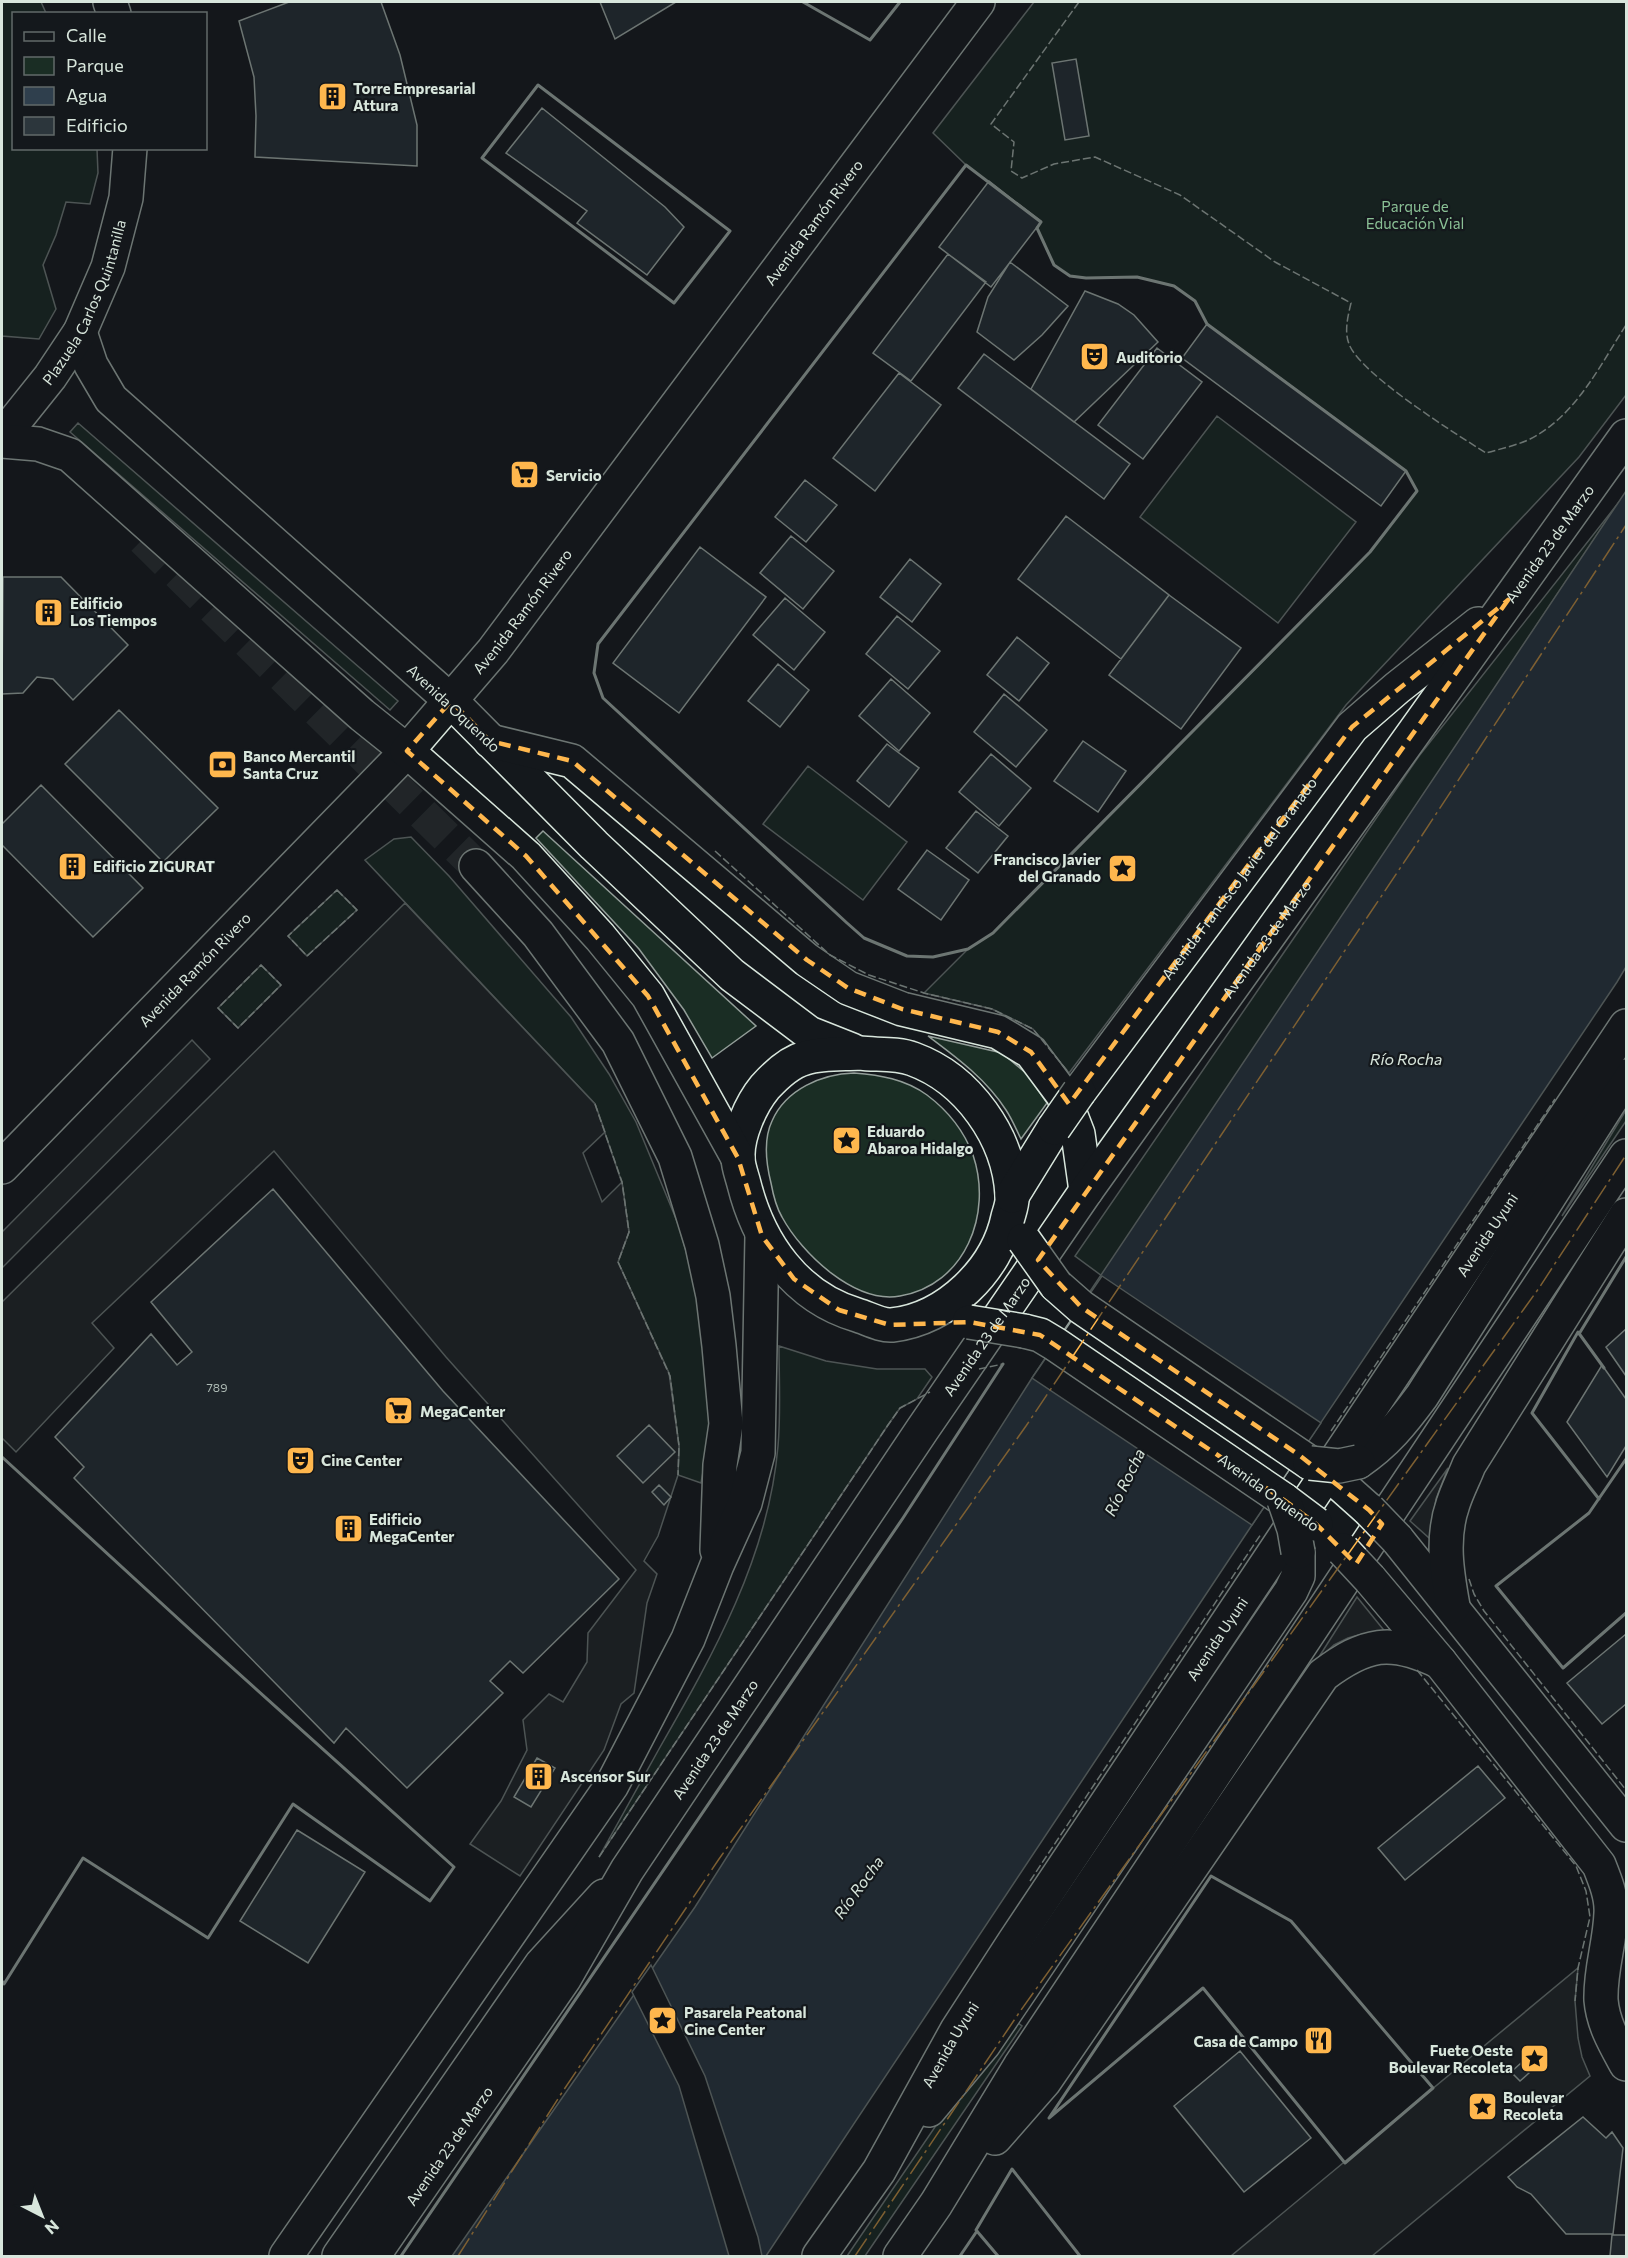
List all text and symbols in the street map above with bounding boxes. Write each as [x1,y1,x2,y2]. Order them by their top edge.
legend [12,12,207,150]
text: Calle [66,24,106,46]
text: Parque [66,54,124,76]
place label: Torre Empresarial Attura [353,79,476,114]
building icon: Torre Empresarial Attura [316,81,348,113]
text: Agua [66,84,107,106]
text: Edificio [66,114,128,136]
street label: Avenida Ramón Rivero [761,156,866,289]
park label: Parque de Educación Vial [1366,197,1464,232]
street label: Plazuela Carlos Quintanilla [38,218,129,388]
theatre icon: Auditorio [1079,341,1111,373]
place label: Auditorio [1116,348,1183,366]
supermarket icon: Servicio [509,459,541,491]
place label: Servicio [546,466,602,484]
street label: Avenida 23 de Marzo [1501,481,1597,606]
street label: Avenida Ramón Rivero [469,545,575,677]
place label: Edificio Los Tiempos [70,594,157,629]
building icon: Edificio Los Tiempos [33,596,65,628]
street label: Avenida Oquendo [404,660,504,756]
place label: Banco Mercantil Santa Cruz [243,747,355,782]
bank icon: Banco Mercantil Santa Cruz [206,749,238,781]
street label: Avenida Francisco Javier del Granado [1158,774,1320,983]
building icon: Edificio ZIGURAT [56,850,88,882]
place label: Francisco Javier del Granado [993,850,1101,885]
place icon: Francisco Javier del Granado [1106,852,1138,884]
place label: Edificio ZIGURAT [93,857,215,875]
street label: Avenida 23 de Marzo [1218,876,1315,1001]
street label: Avenida Ramón Rivero [135,908,254,1030]
water label: Río Rocha [1370,1049,1442,1068]
place label: Eduardo Abaroa Hidalgo [867,1122,974,1157]
place icon: Eduardo Abaroa Hidalgo [830,1124,862,1156]
street label: Avenida Uyuni [1452,1189,1521,1280]
street label: Avenida 23 de Marzo [939,1273,1034,1399]
house number: 789 [207,1380,227,1394]
supermarket icon: MegaCenter [383,1395,415,1427]
place label: MegaCenter [420,1402,506,1420]
theatre icon: Cine Center [284,1444,316,1476]
water label: Río Rocha [1100,1445,1148,1519]
street label: Avenida Oquendo [1215,1449,1323,1535]
place label: Cine Center [321,1451,402,1469]
place label: Edificio MegaCenter [369,1510,455,1545]
building icon: Edificio MegaCenter [332,1512,364,1544]
street label: Avenida Uyuni [1182,1593,1251,1684]
street label: Avenida 23 de Marzo [668,1676,761,1803]
building icon: Ascensor Sur [523,1760,555,1792]
place label: Ascensor Sur [560,1767,650,1785]
water label: Río Rocha [829,1852,887,1922]
street label: Avenida Uyuni [918,1998,982,2091]
place label: Pasarela Peatonal Cine Center [684,2003,807,2038]
place icon: Pasarela Peatonal Cine Center [647,2005,679,2037]
restaurant icon: Casa de Campo [1303,2025,1335,2057]
place label: Casa de Campo [1193,2032,1298,2050]
place label: Fuete Oeste Boulevar Recoleta [1389,2041,1513,2076]
place icon: Fuete Oeste Boulevar Recoleta [1518,2043,1550,2075]
street label: Avenida 23 de Marzo [402,2083,496,2209]
place label: Boulevar Recoleta [1503,2088,1564,2123]
place icon: Boulevar Recoleta [1466,2090,1498,2122]
north arrow [12,2186,72,2246]
text: N [42,2216,63,2239]

